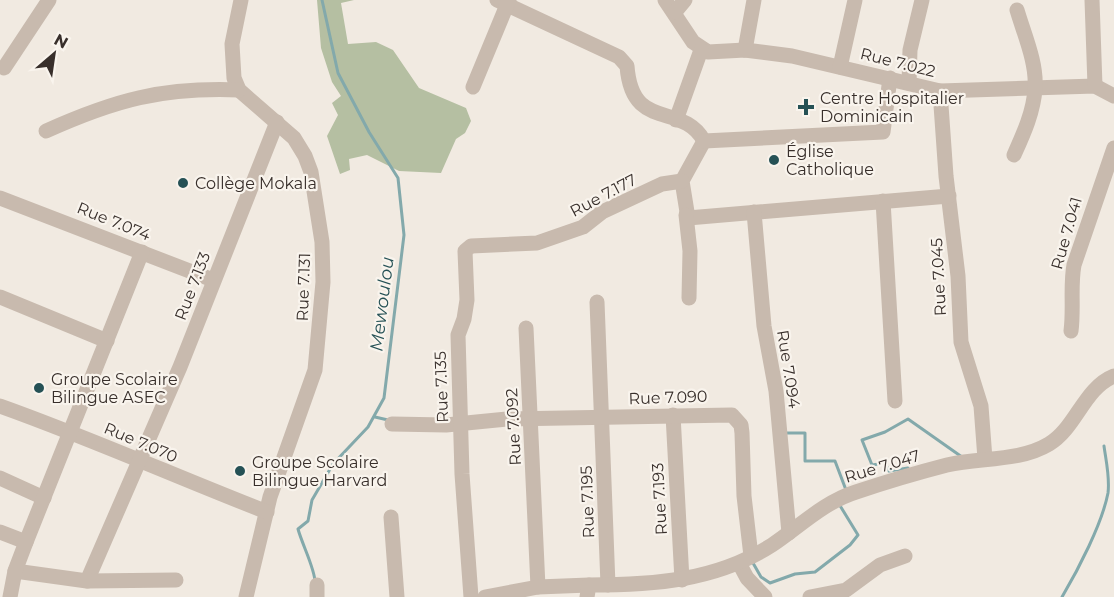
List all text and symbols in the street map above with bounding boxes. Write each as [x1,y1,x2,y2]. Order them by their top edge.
north arrow [24,24,84,84]
text: N [51,30,71,53]
street label: Rue 7.022 [858,44,937,81]
place label: Centre Hospitalier Dominicain [820,89,964,126]
marker: Centre Hospitalier Dominicain [797,98,815,116]
place label: Église Catholique [786,142,874,179]
marker: Église Catholique [767,153,781,167]
street label: Rue 7.177 [567,170,640,221]
place label: Collège Mokala [195,174,317,193]
marker: Collège Mokala [176,176,190,190]
street label: Rue 7.041 [1047,195,1086,272]
street label: Rue 7.074 [74,198,154,245]
street label: Rue 7.045 [927,237,950,317]
street label: Rue 7.133 [171,249,214,323]
street label: Rue 7.131 [293,252,314,322]
water label: Mewoulou [365,255,399,353]
street label: Rue 7.094 [773,329,804,410]
street label: Rue 7.135 [431,351,452,423]
place label: Groupe Scolaire Bilingue ASEC [51,370,178,407]
marker: Groupe Scolaire Bilingue ASEC [32,381,46,395]
street label: Rue 7.090 [628,387,708,408]
street label: Rue 7.092 [502,388,525,466]
street label: Rue 7.070 [101,418,180,466]
street label: Rue 7.047 [842,446,922,487]
place label: Groupe Scolaire Bilingue Harvard [252,453,387,490]
street label: Rue 7.193 [648,462,671,536]
marker: Groupe Scolaire Bilingue Harvard [233,464,247,478]
street label: Rue 7.195 [577,465,598,539]

